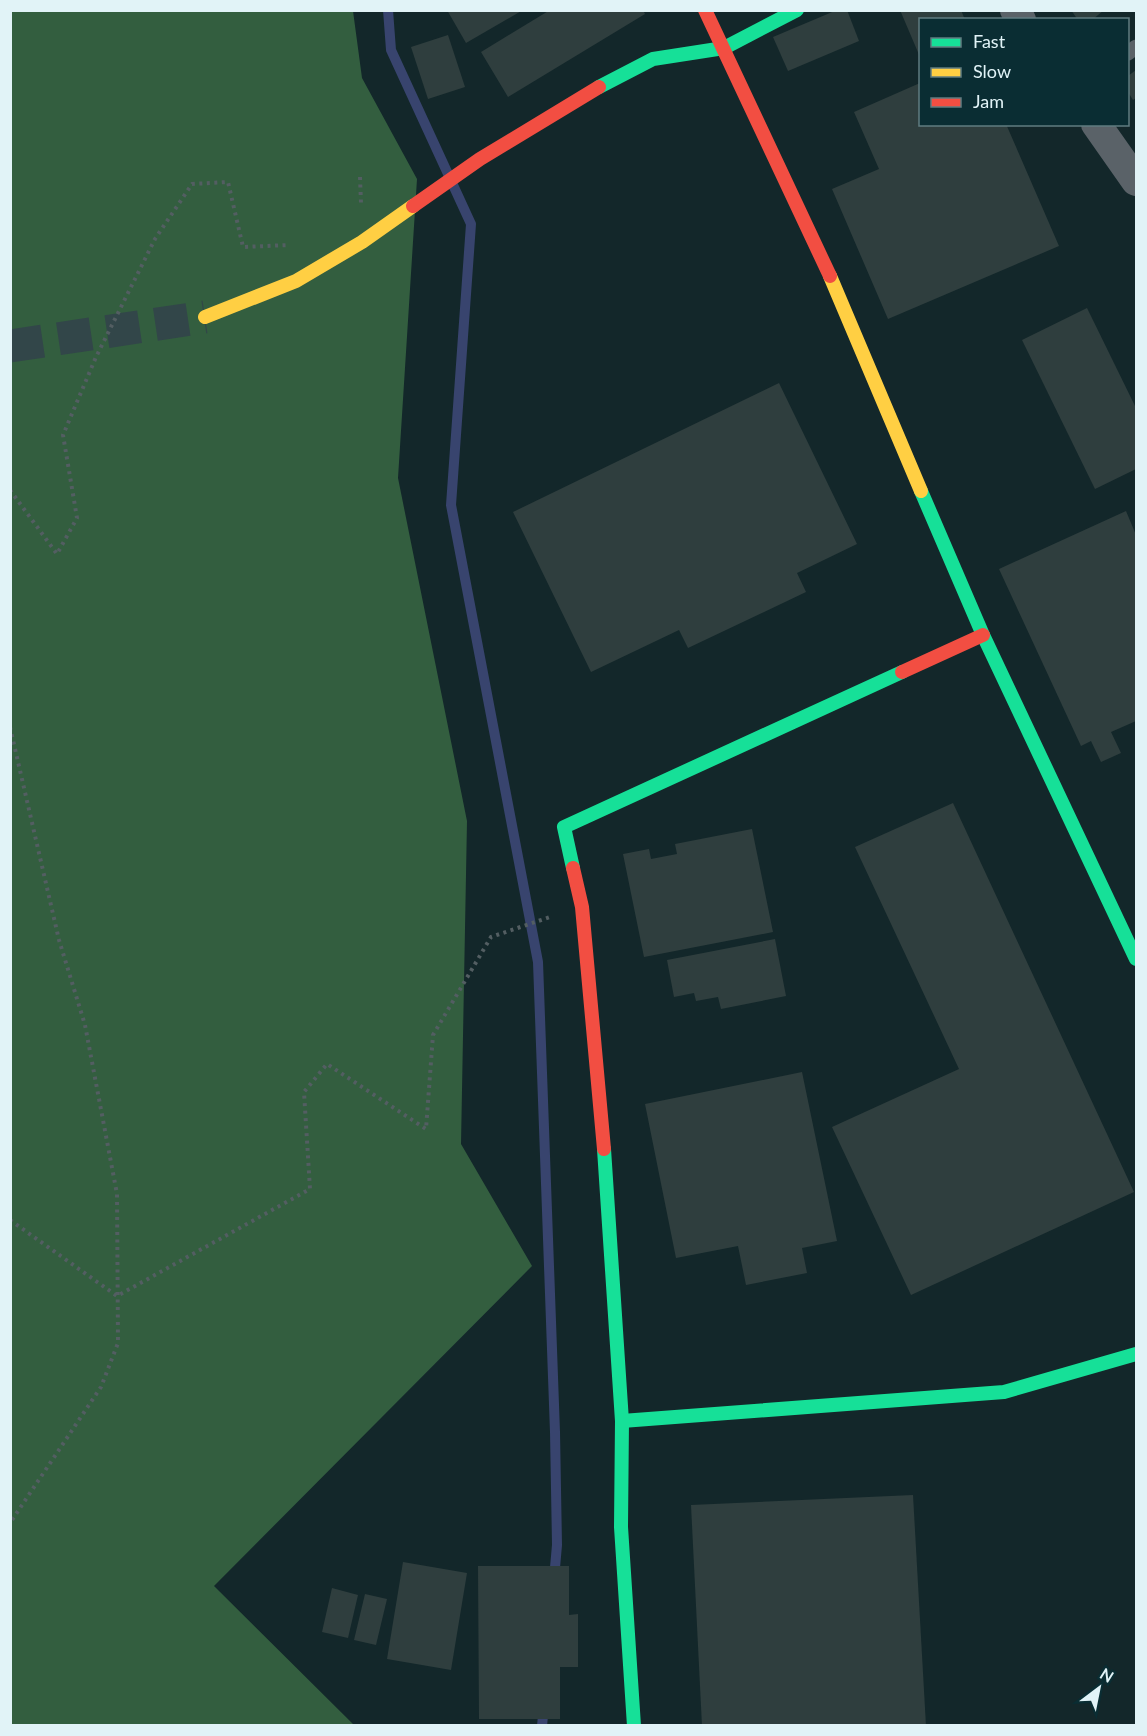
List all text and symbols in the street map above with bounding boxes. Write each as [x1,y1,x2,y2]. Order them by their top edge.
legend [919,18,1129,126]
text: Fast [973,30,1006,52]
text: Slow [973,60,1011,82]
text: Jam [973,90,1004,112]
north arrow [1069,1658,1129,1718]
text: N [1097,1664,1117,1686]

